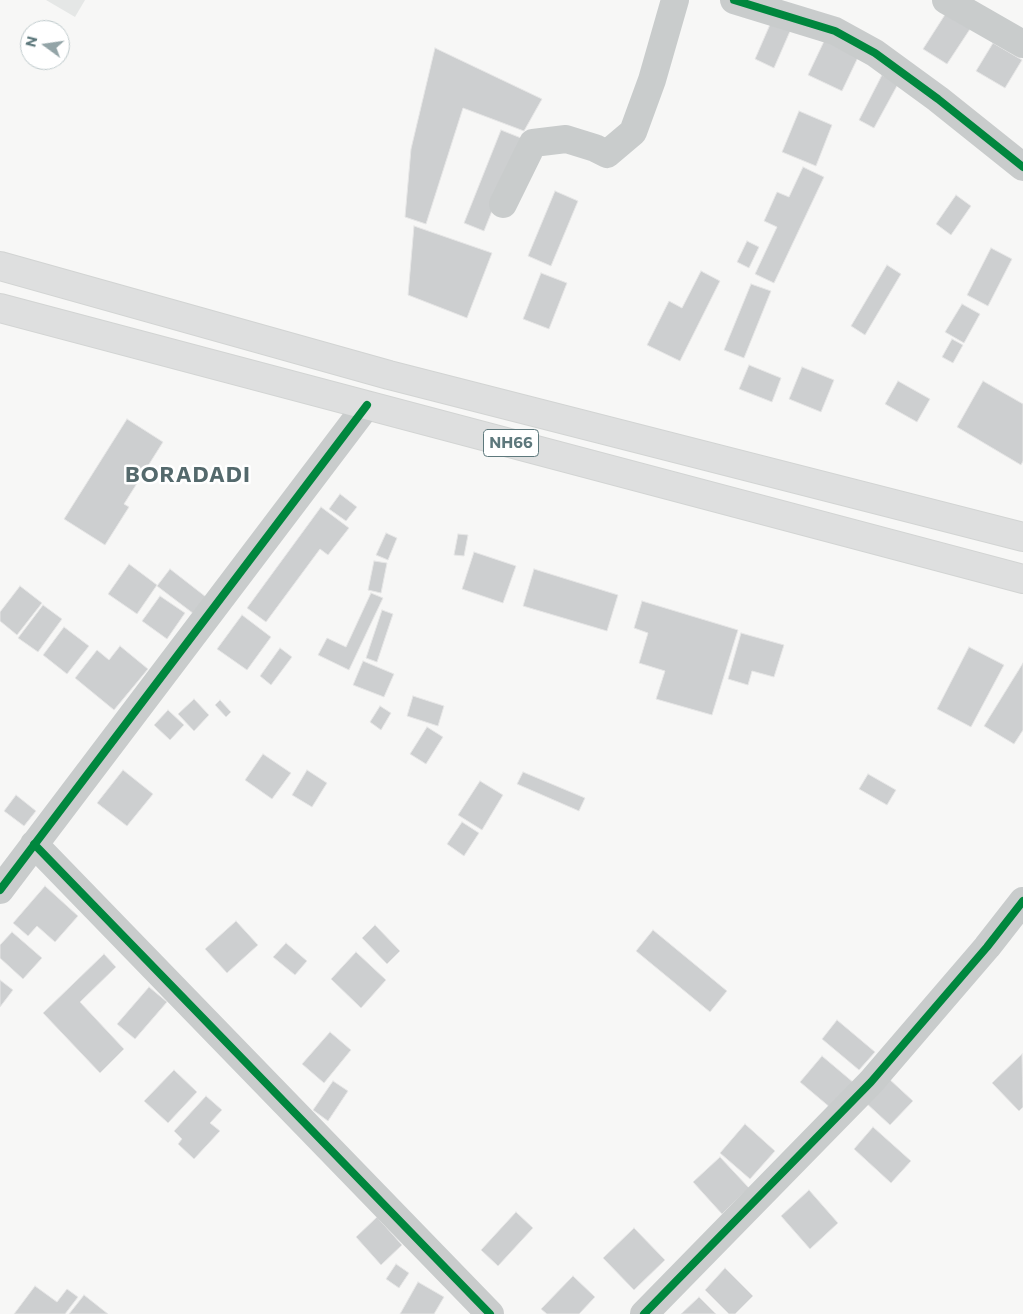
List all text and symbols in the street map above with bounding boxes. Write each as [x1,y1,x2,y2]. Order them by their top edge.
north arrow [20,20,70,70]
text: N [21,34,40,49]
road number: NH66 [484,429,538,456]
district label: BORADADI [124,462,252,488]

